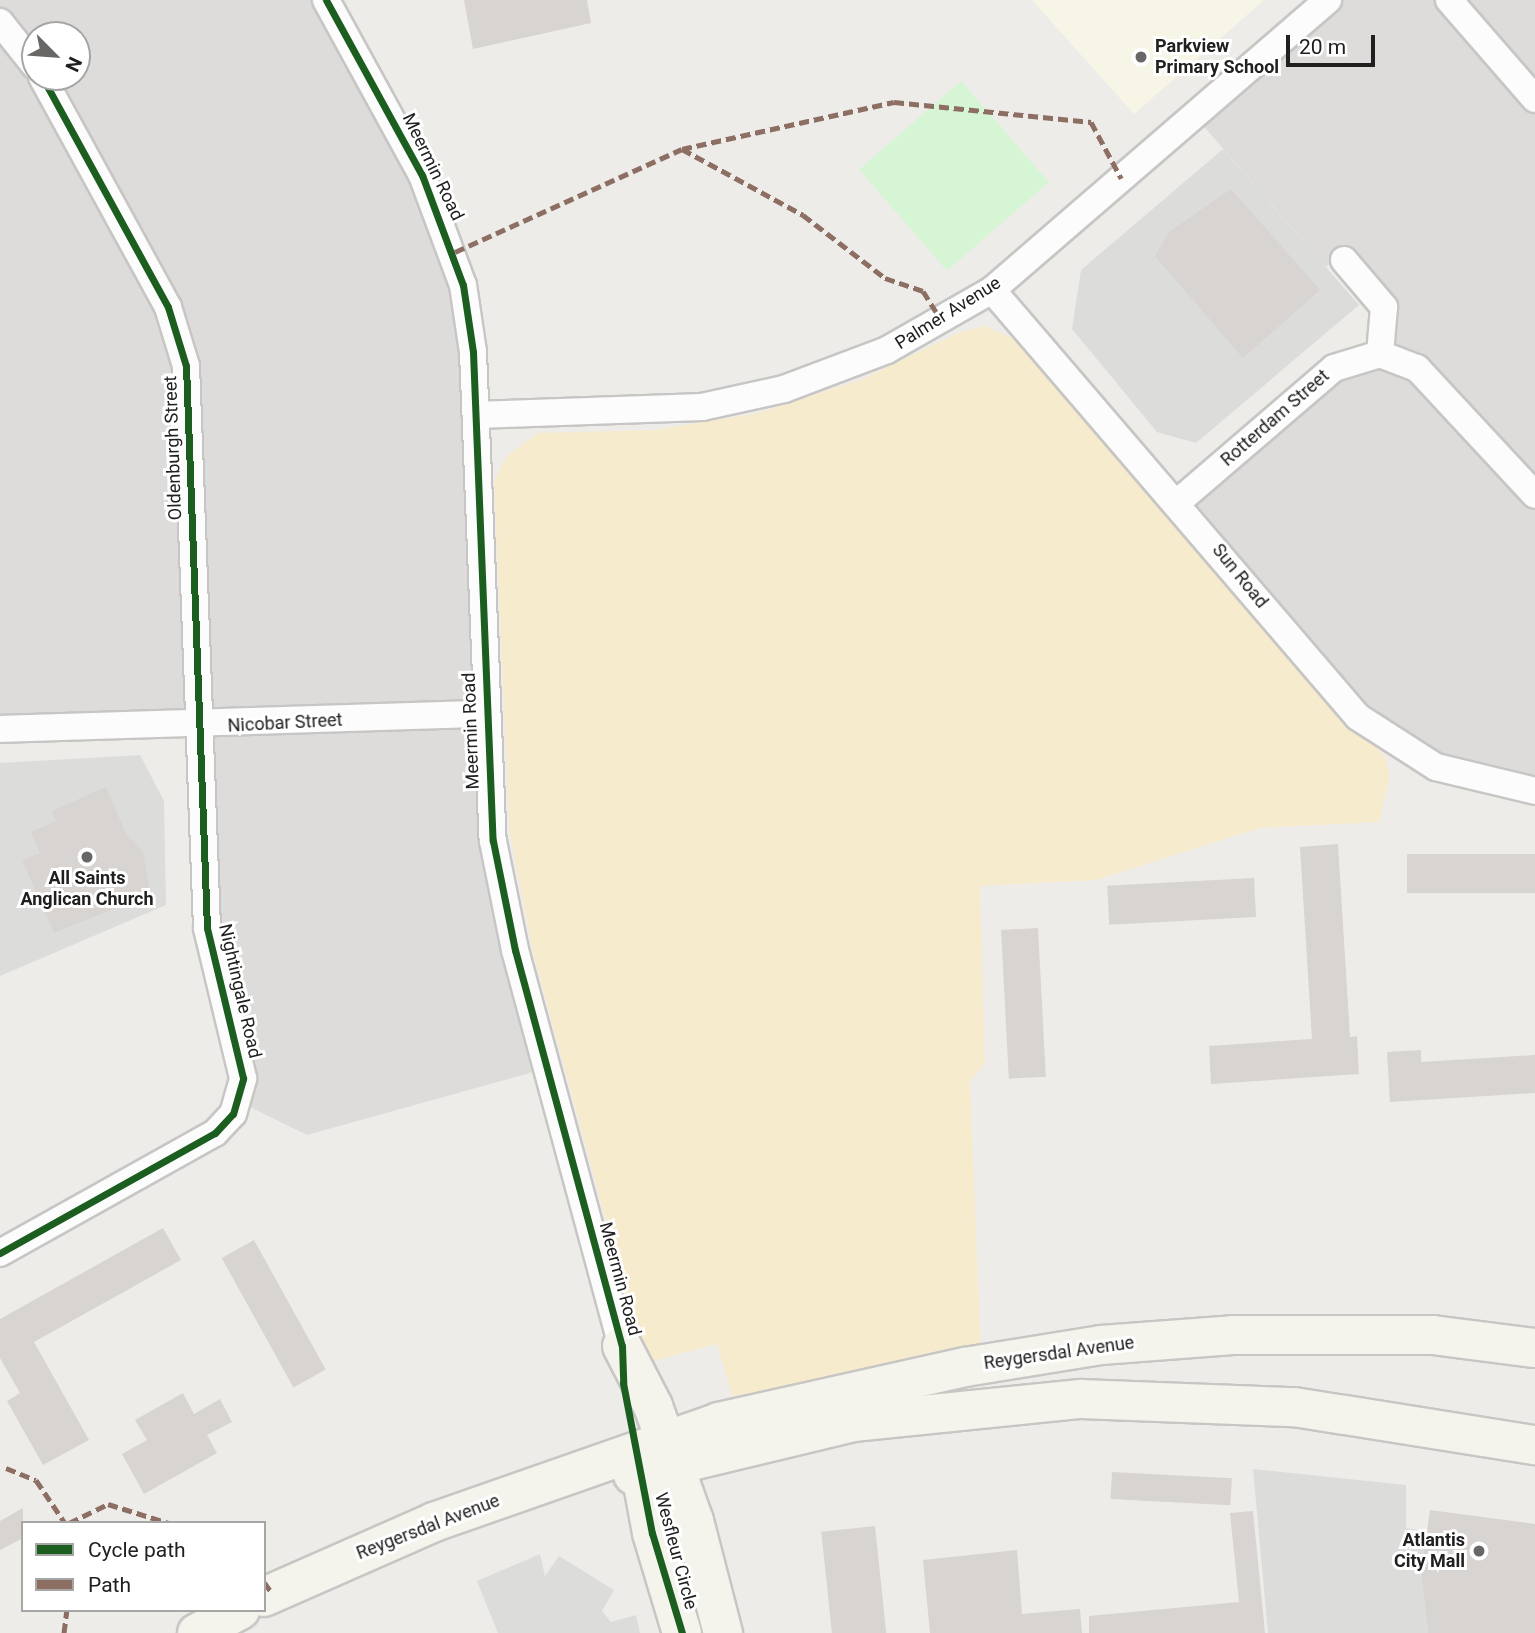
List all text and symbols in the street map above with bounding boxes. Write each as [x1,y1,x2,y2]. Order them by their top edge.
north arrow [21,21,91,91]
scale bar [1290,21,1379,65]
text: 20 m [1299,35,1346,59]
place label: Parkview Primary School [1155,36,1279,78]
marker: Parkview Primary School [1133,49,1149,65]
text: N [60,53,87,75]
street label: Meermin Road [398,110,468,224]
street label: Palmer Avenue [891,272,1005,354]
street label: Rotterdam Street [1216,365,1334,471]
street label: Oldenburgh Street [160,376,186,520]
street label: Sun Road [1208,540,1272,612]
street label: Meermin Road [458,672,484,790]
street label: Nicobar Street [227,709,343,737]
marker: All Saints Anglican Church [79,849,95,865]
place label: All Saints Anglican Church [20,868,154,910]
street label: Nightingale Road [214,922,266,1060]
street label: Meermin Road [594,1220,646,1338]
street label: Reygersdal Avenue [982,1332,1136,1374]
street label: Reygersdal Avenue [353,1490,503,1564]
street label: Wesfleur Circle [650,1490,702,1612]
legend [21,1521,266,1612]
place label: Atlantis City Mall [1394,1530,1465,1572]
text: Cycle path [88,1538,186,1562]
marker: Atlantis City Mall [1471,1543,1487,1559]
text: Path [88,1573,131,1597]

